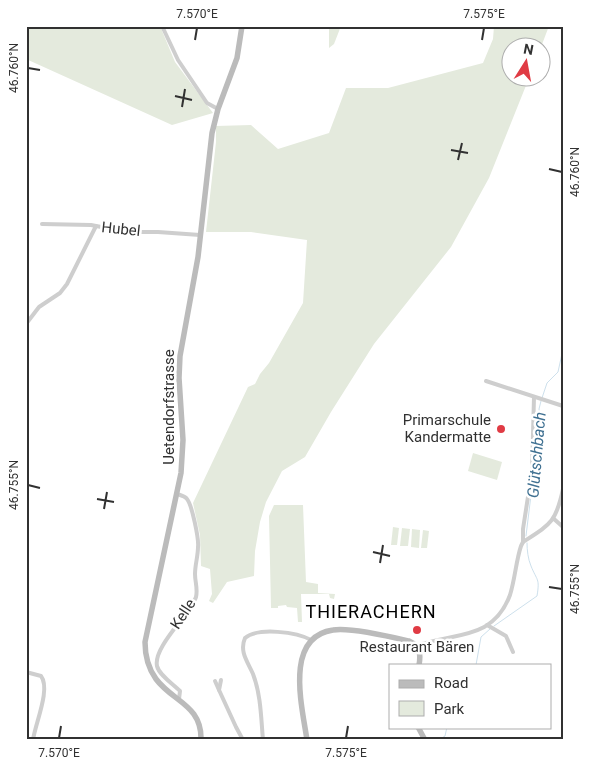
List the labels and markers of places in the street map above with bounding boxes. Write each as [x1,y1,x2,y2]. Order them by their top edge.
place label: Primarschule Kandermatte [403,411,491,446]
marker: Primarschule Kandermatte [495,423,507,435]
marker: Restaurant Bären [411,624,423,636]
place label: Restaurant Bären [360,638,474,656]

